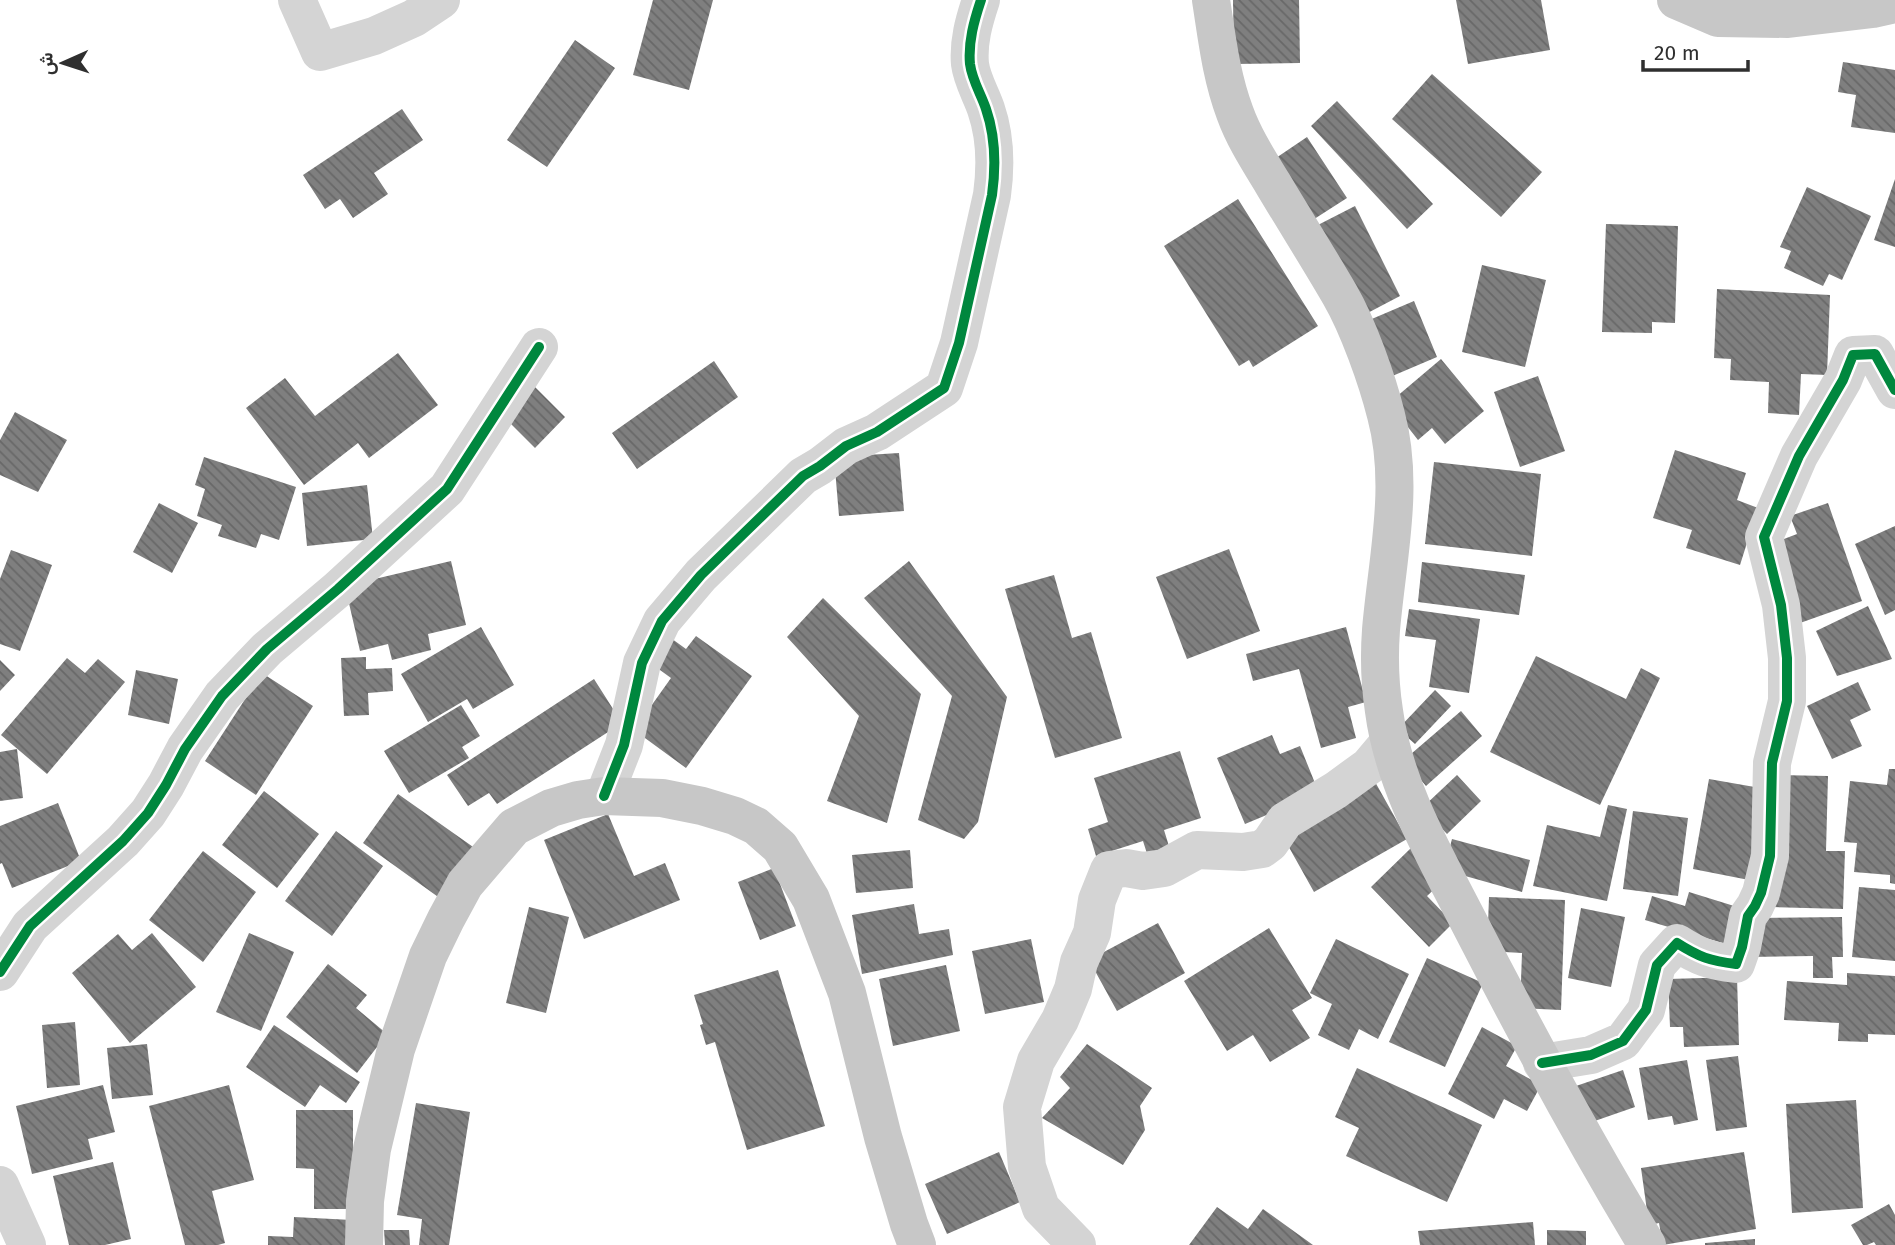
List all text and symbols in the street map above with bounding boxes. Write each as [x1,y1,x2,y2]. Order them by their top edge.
north arrow [28,28,98,98]
scale bar [1643,28,1748,72]
text: 20 m [1654,40,1700,66]
text: ش [34,52,59,76]

